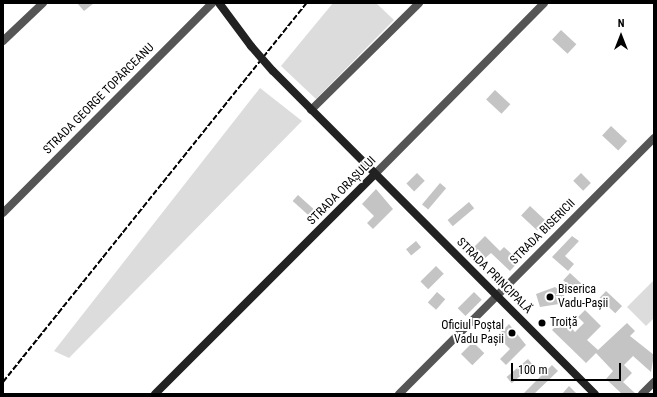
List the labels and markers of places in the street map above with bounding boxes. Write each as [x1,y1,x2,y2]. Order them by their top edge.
place label: Biserica Vadu-Pașii [558,283,608,311]
marker: Biserica Vadu-Pașii [545,292,555,302]
place label: Troiță [550,316,577,330]
marker: Troiță [537,318,547,328]
place label: Oficiul Poștal Vadu Pașii [441,319,504,347]
marker: Oficiul Poștal Vadu Pașii [507,328,517,338]

